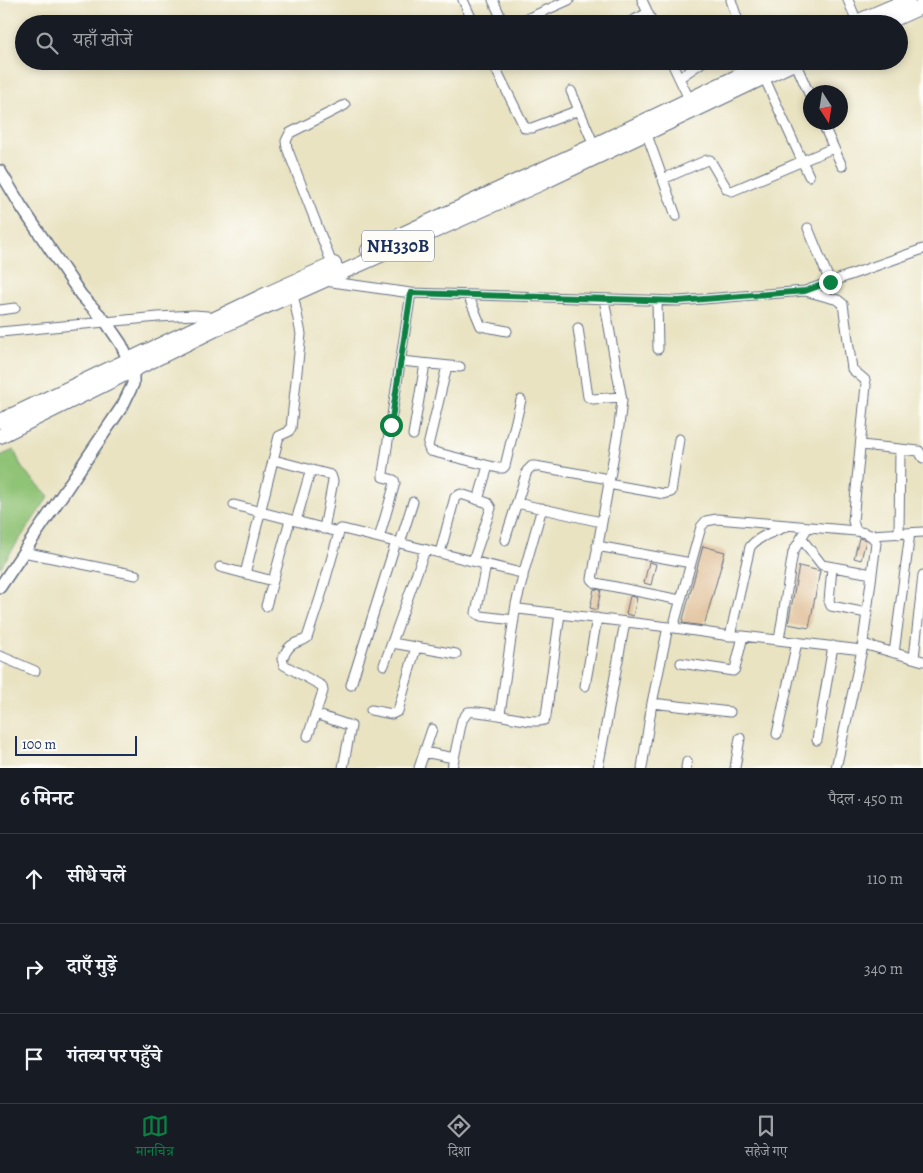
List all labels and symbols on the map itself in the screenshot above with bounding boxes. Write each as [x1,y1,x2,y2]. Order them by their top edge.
north arrow [803,85,848,130]
road number: NH330B [362,230,434,262]
route end [819,271,842,294]
route start [380,414,403,437]
scale bar [15,733,138,756]

